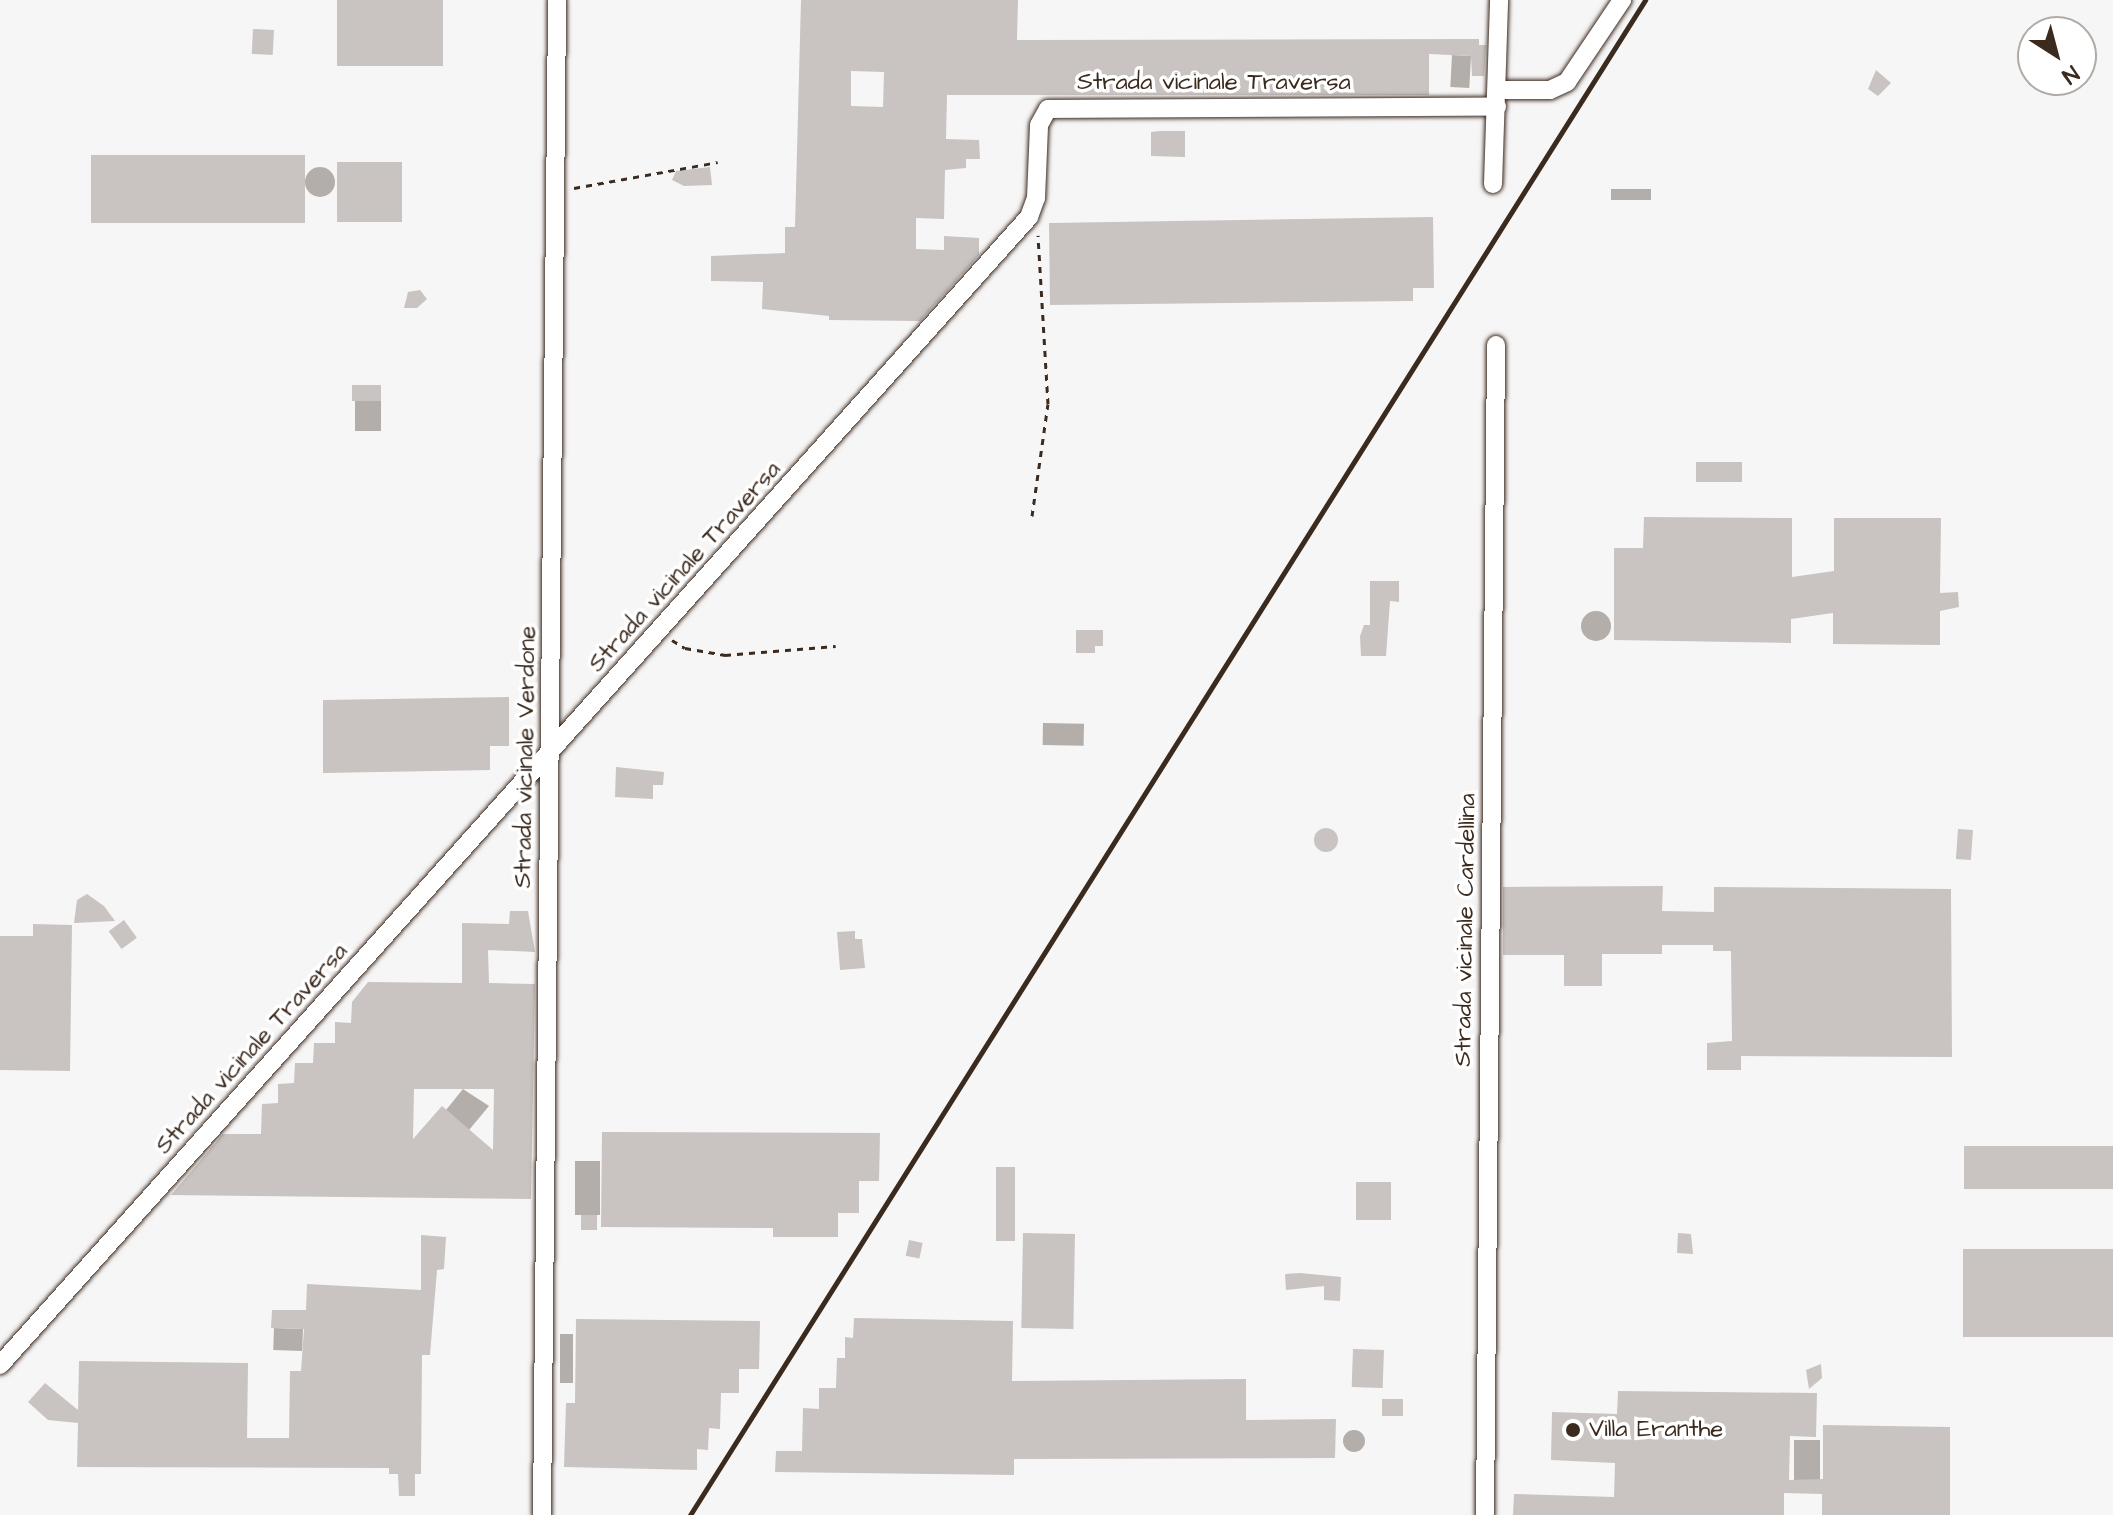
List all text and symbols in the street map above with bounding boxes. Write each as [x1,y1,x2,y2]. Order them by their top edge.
north arrow [2017,16,2097,96]
text: N [2056,58,2085,91]
street label: Strada vicinale Traversa [1077,69,1351,97]
street label: Strada vicinale Traversa [583,456,787,678]
street label: Strada vicinale Verdone [509,626,543,888]
street label: Strada vicinale Cardellina [1449,793,1483,1067]
street label: Strada vicinale Traversa [150,938,354,1160]
place label: Villa Eranthe [1589,1416,1723,1444]
marker: Villa Eranthe [1564,1421,1582,1439]

